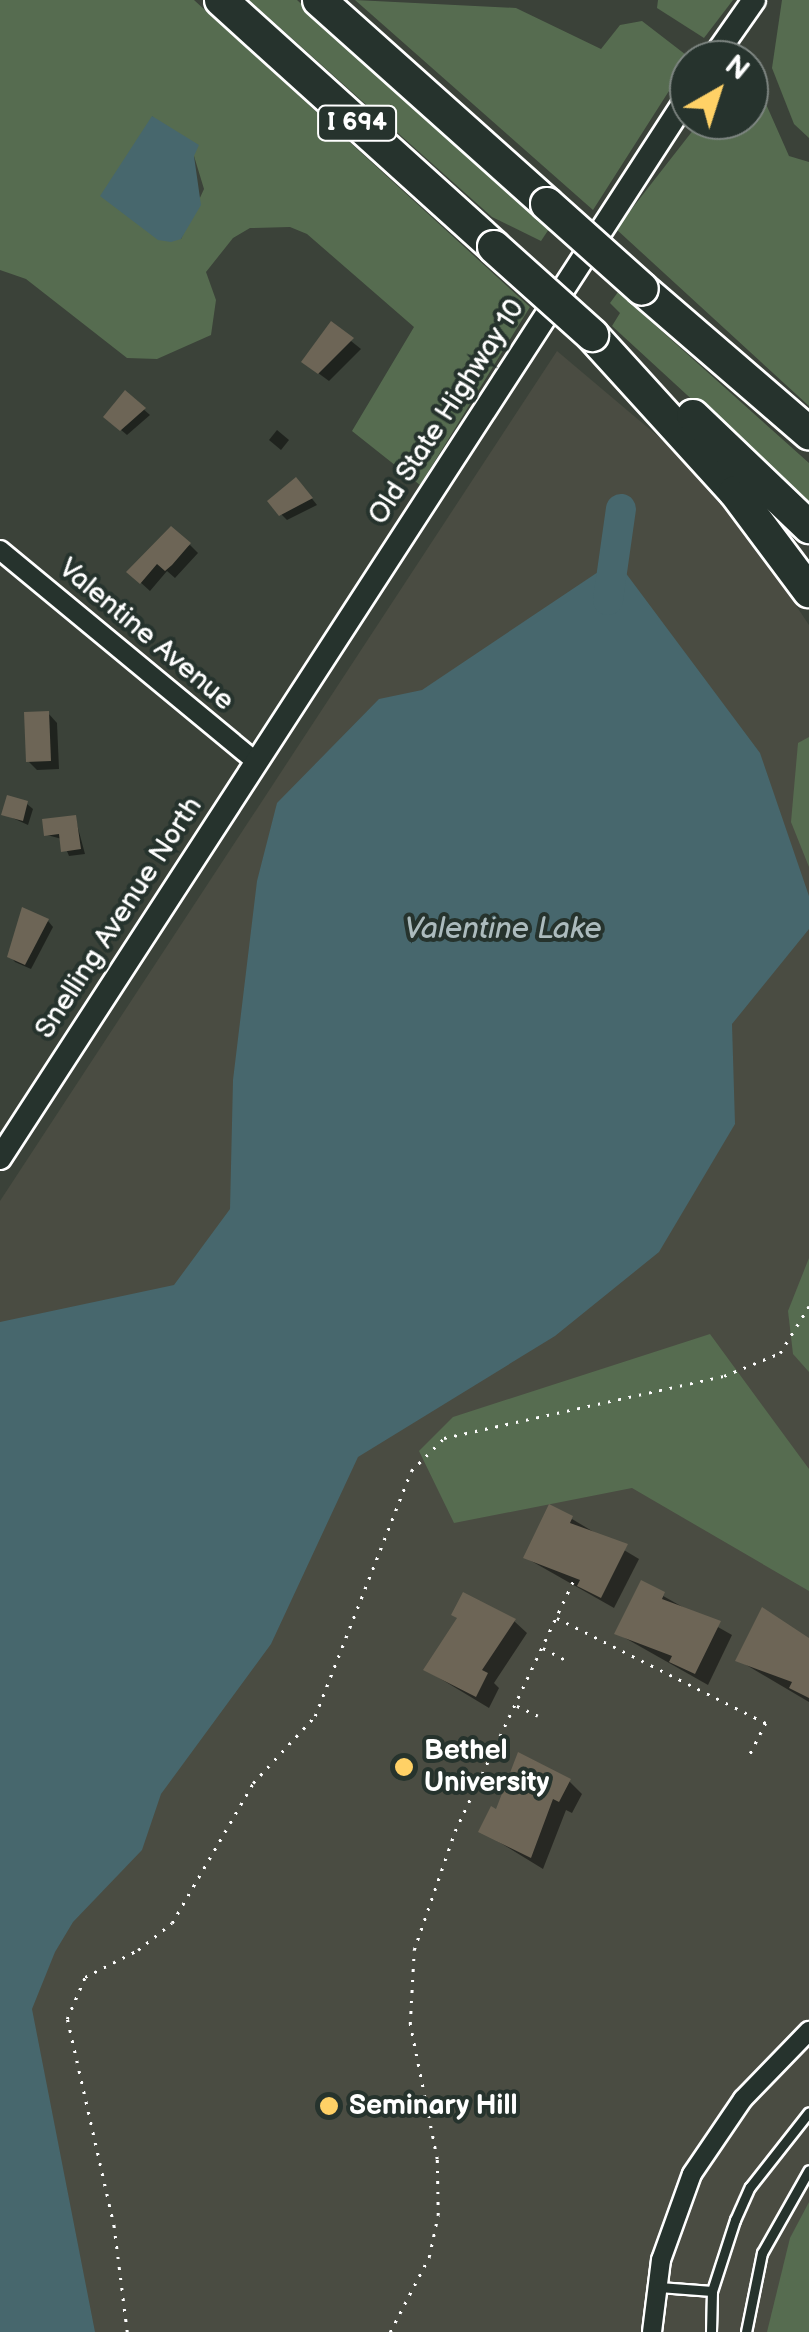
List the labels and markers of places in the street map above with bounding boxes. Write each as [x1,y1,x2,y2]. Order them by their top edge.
place label: Bethel University [424,1734,549,1800]
marker: Bethel University [393,1756,415,1778]
place label: Seminary Hill [349,2089,518,2123]
marker: Seminary Hill [318,2095,340,2117]

